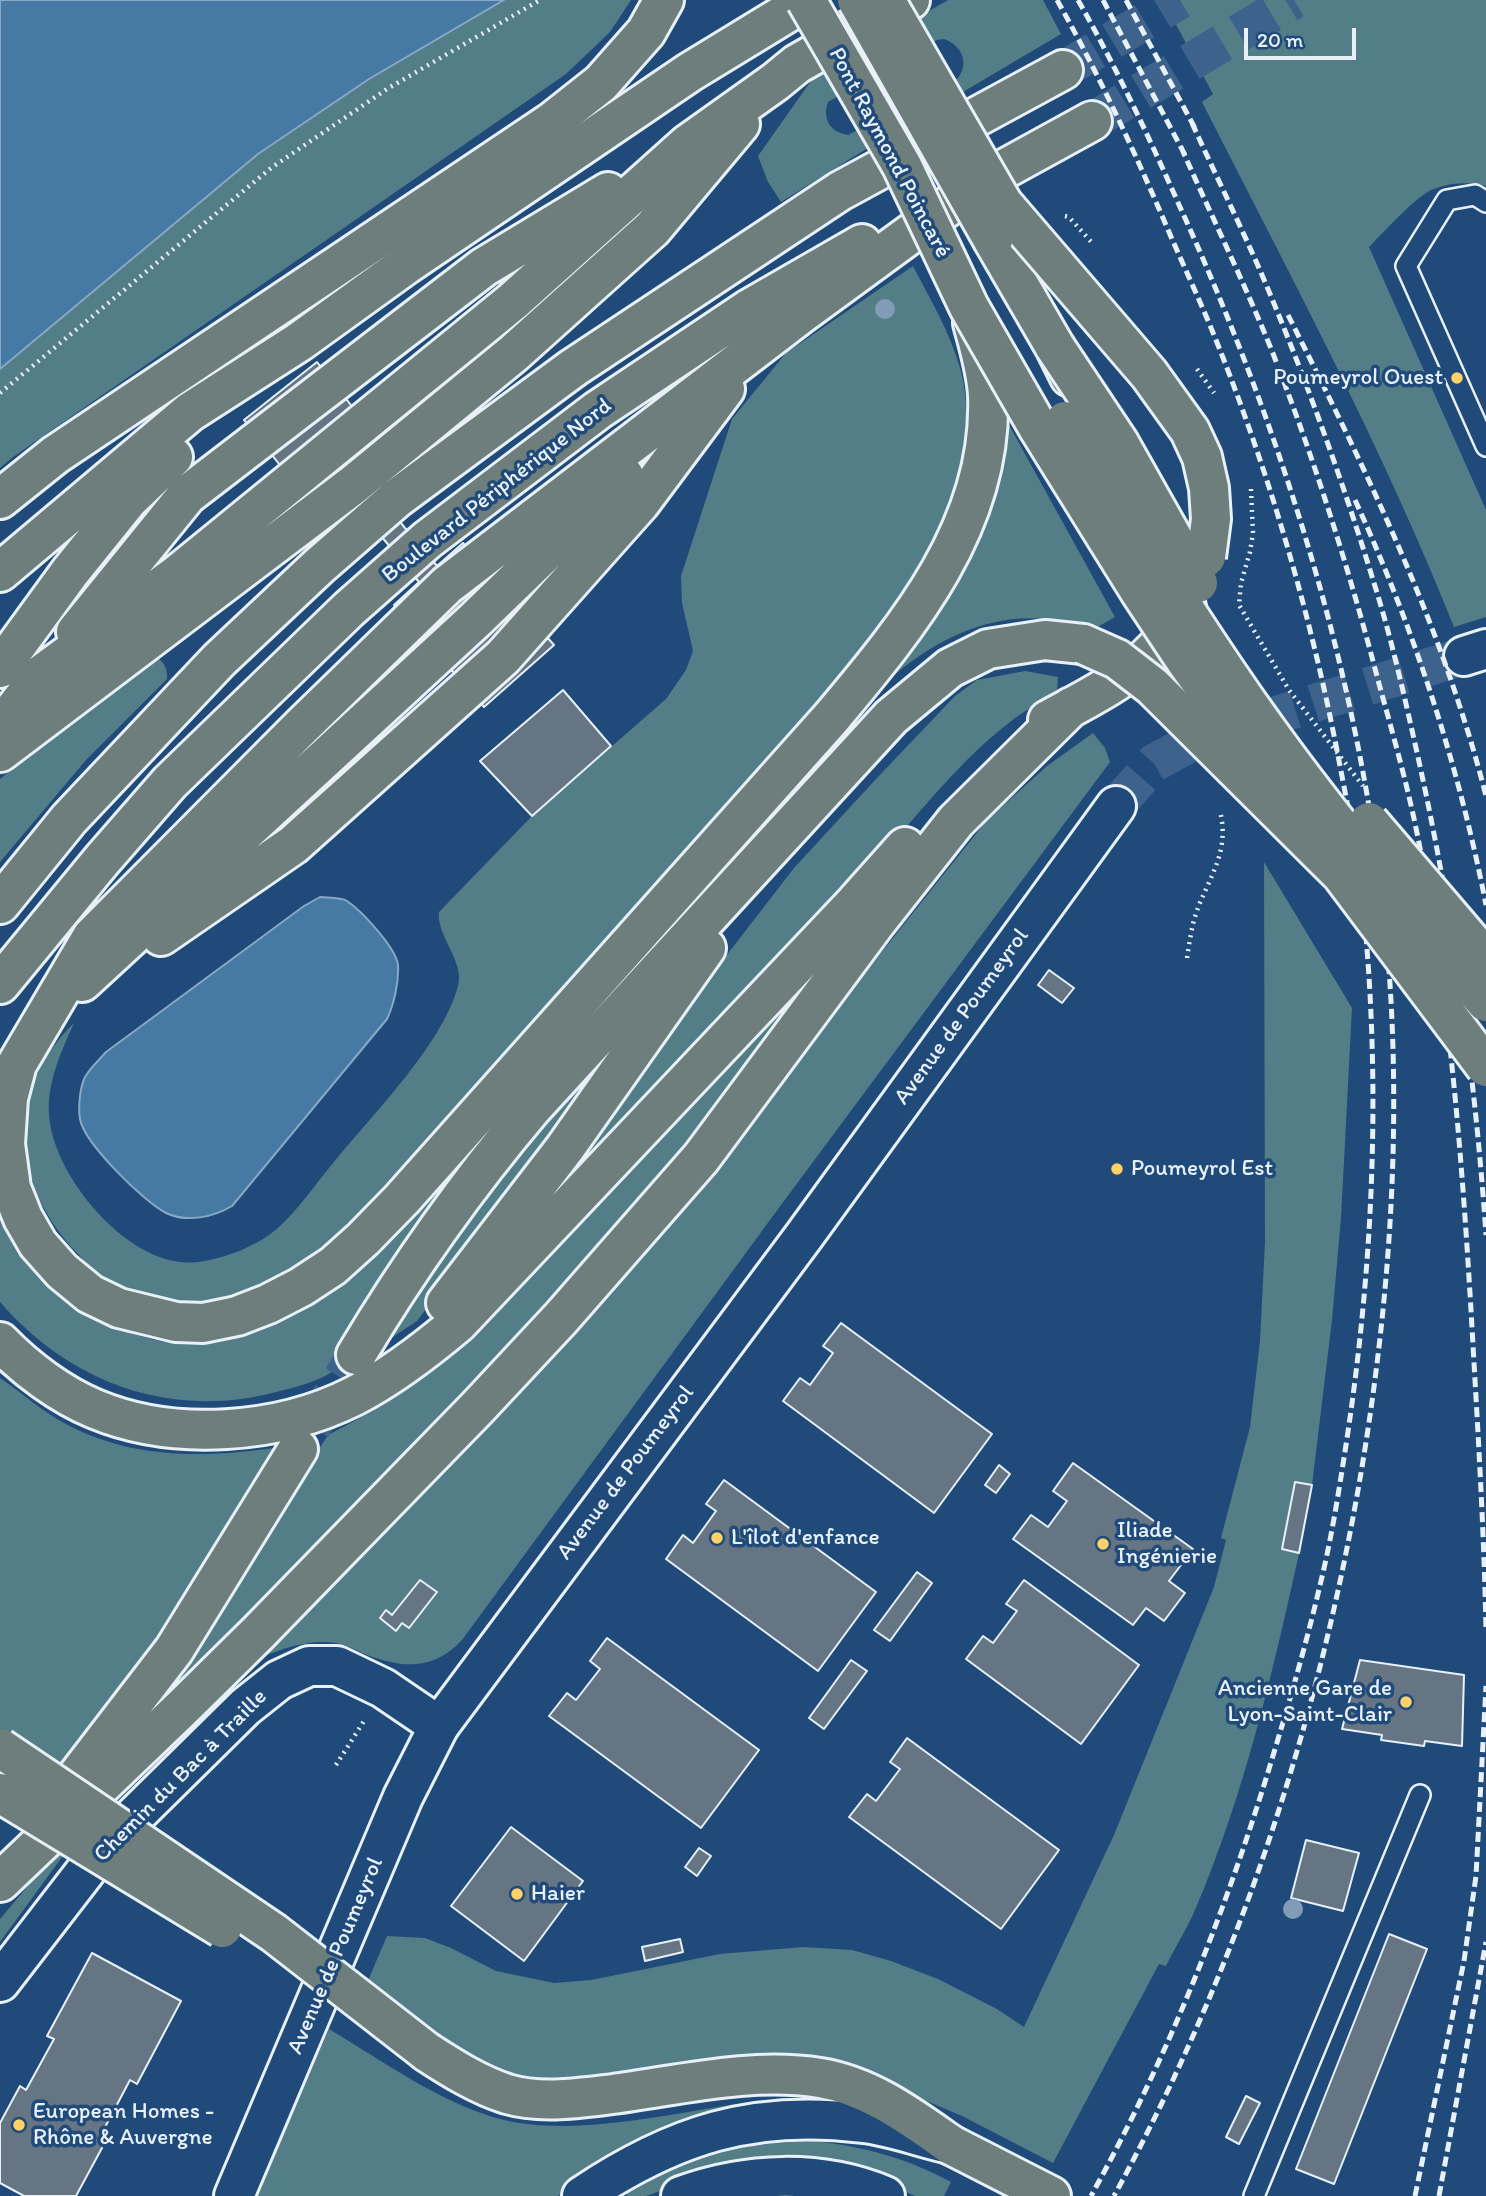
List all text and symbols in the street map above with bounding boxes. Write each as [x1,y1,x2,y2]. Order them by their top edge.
scale bar [1248,14,1360,58]
text: 20 m [1257,27,1303,52]
street label: Pont Raymond Poincaré [822,43,956,263]
place label: Poumeyrol Ouest [1273,364,1443,392]
marker: Poumeyrol Ouest [1449,370,1465,386]
street label: Boulevard Périphérique Nord [377,393,617,589]
street label: Avenue de Poumeyrol [889,923,1035,1111]
place label: Poumeyrol Est [1131,1155,1273,1183]
marker: Poumeyrol Est [1109,1161,1125,1177]
street label: Avenue de Poumeyrol [551,1380,701,1566]
place label: Iliade Ingénierie [1117,1517,1217,1571]
place label: L'îlot d'enfance [731,1524,880,1552]
marker: L'îlot d'enfance [709,1530,725,1546]
marker: Iliade Ingénierie [1095,1536,1111,1552]
place label: Ancienne Gare de Lyon-Saint-Clair [1218,1675,1392,1729]
street label: Chemin du Bac à Traille [89,1684,273,1868]
marker: Ancienne Gare de Lyon-Saint-Clair [1398,1694,1414,1710]
street label: Avenue de Poumeyrol [282,1853,390,2059]
place label: Haier [531,1880,585,1908]
marker: Haier [509,1886,525,1902]
place label: European Homes - Rhône & Auvergne [33,2098,214,2152]
marker: European Homes - Rhône & Auvergne [11,2117,27,2133]

